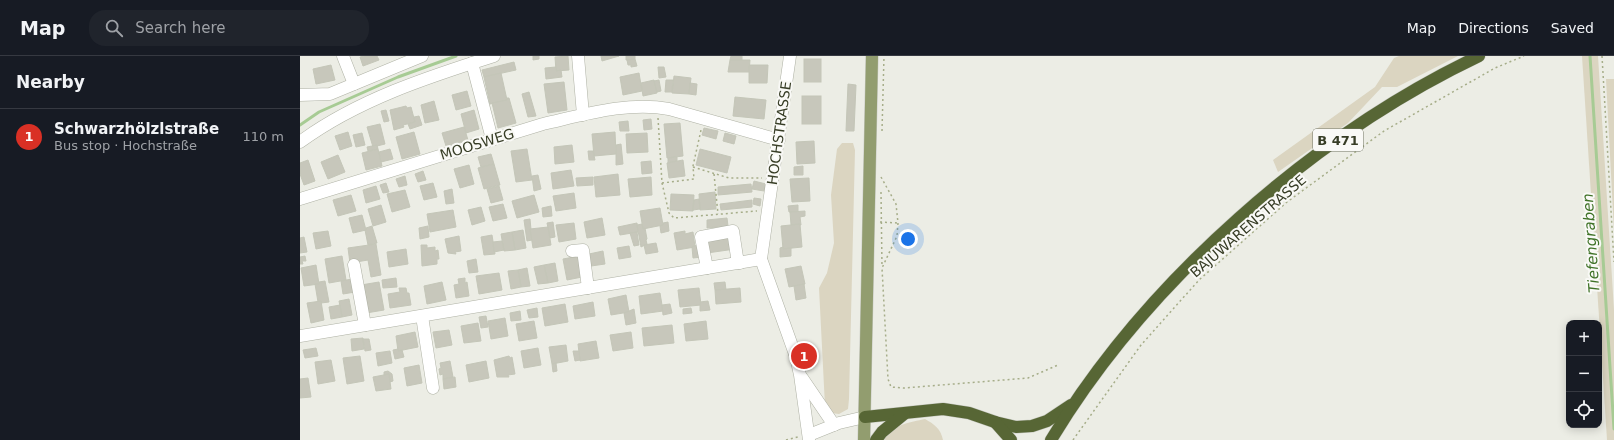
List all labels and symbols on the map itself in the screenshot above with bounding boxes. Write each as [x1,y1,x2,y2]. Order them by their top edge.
street label: HOCHSTRASSE [764,80,794,186]
street label: MOOSWEG [438,125,516,163]
road number: B 471 [1313,129,1363,151]
street label: BAJUWARENSTRASSE [1187,171,1309,281]
water label: Tiefengraben [1579,193,1603,293]
your location [898,229,918,249]
pin: 1 [791,341,817,371]

